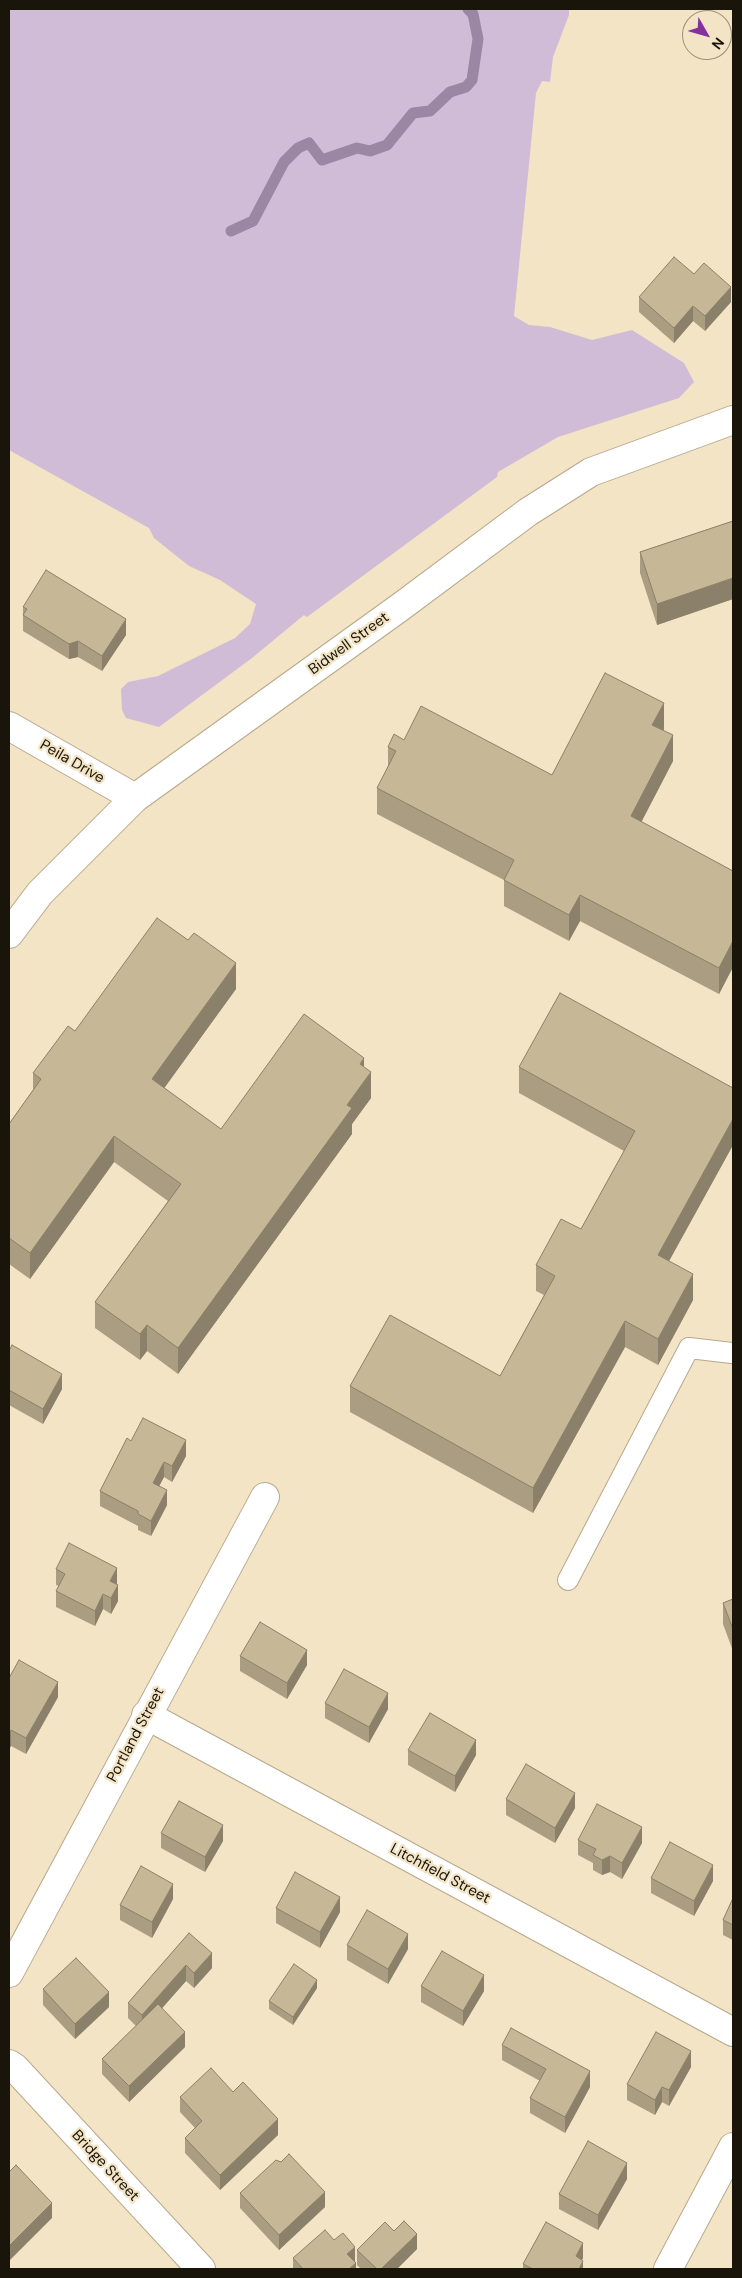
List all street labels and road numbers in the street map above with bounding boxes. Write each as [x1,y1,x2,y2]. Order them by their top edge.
street label: Bidwell Street [305,609,393,679]
street label: Peila Drive [37,736,107,788]
street label: Portland Street [103,1685,169,1785]
street label: Litchfield Street [387,1840,493,1908]
street label: Bridge Street [67,2127,143,2205]

